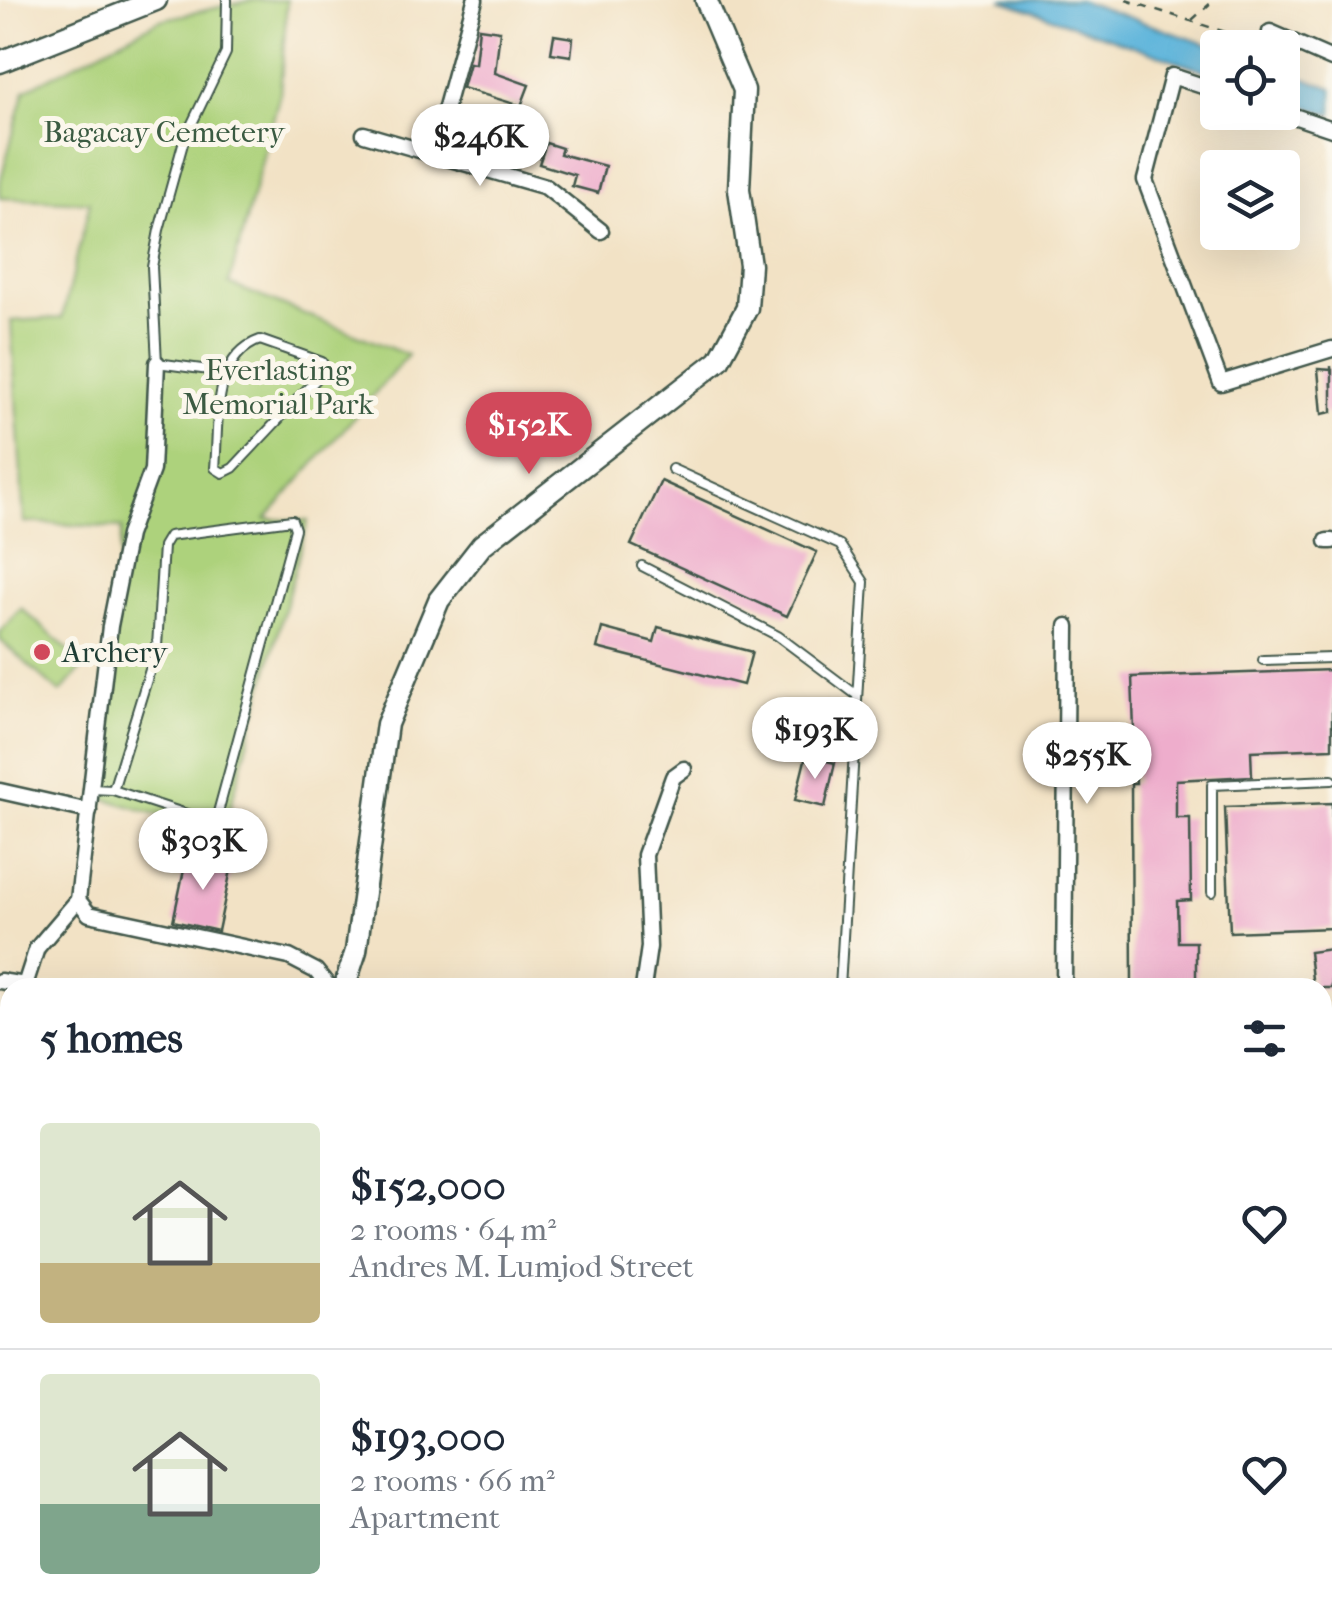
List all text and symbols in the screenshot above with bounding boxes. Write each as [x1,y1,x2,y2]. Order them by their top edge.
map controls [1200,30,1300,250]
button: locate [1200,30,1300,130]
pin: $246K [410,104,550,189]
park label: Bagacay Cemetery [43,115,286,150]
text: $246K [433,118,527,155]
button: layers [1200,150,1300,250]
park label: Everlasting Memorial Park [182,353,374,422]
pin: $152K [459,392,599,477]
text: $152K [488,406,570,443]
place label: Archery [61,635,169,670]
marker: Archery [31,641,53,663]
pin: $193K [745,697,885,782]
text: $193K [774,711,856,748]
pin: $255K [1017,722,1157,807]
text: $255K [1045,736,1129,773]
pin: $303K [133,808,273,893]
text: $303K [161,822,245,859]
icon: filters [1237,1011,1292,1066]
text: 5 homes [40,1014,183,1063]
text: $152,000 [350,1162,506,1211]
icon: home [120,1163,240,1283]
icon: heart [1237,1196,1292,1251]
text: 2 rooms · 64 m² [350,1211,556,1248]
text: Andres M. Lumjod Street [350,1248,694,1285]
text: $193,000 [350,1413,506,1462]
icon: home [120,1414,240,1534]
icon: heart [1237,1447,1292,1502]
text: 2 rooms · 66 m² [350,1462,555,1499]
text: Apartment [350,1499,500,1536]

